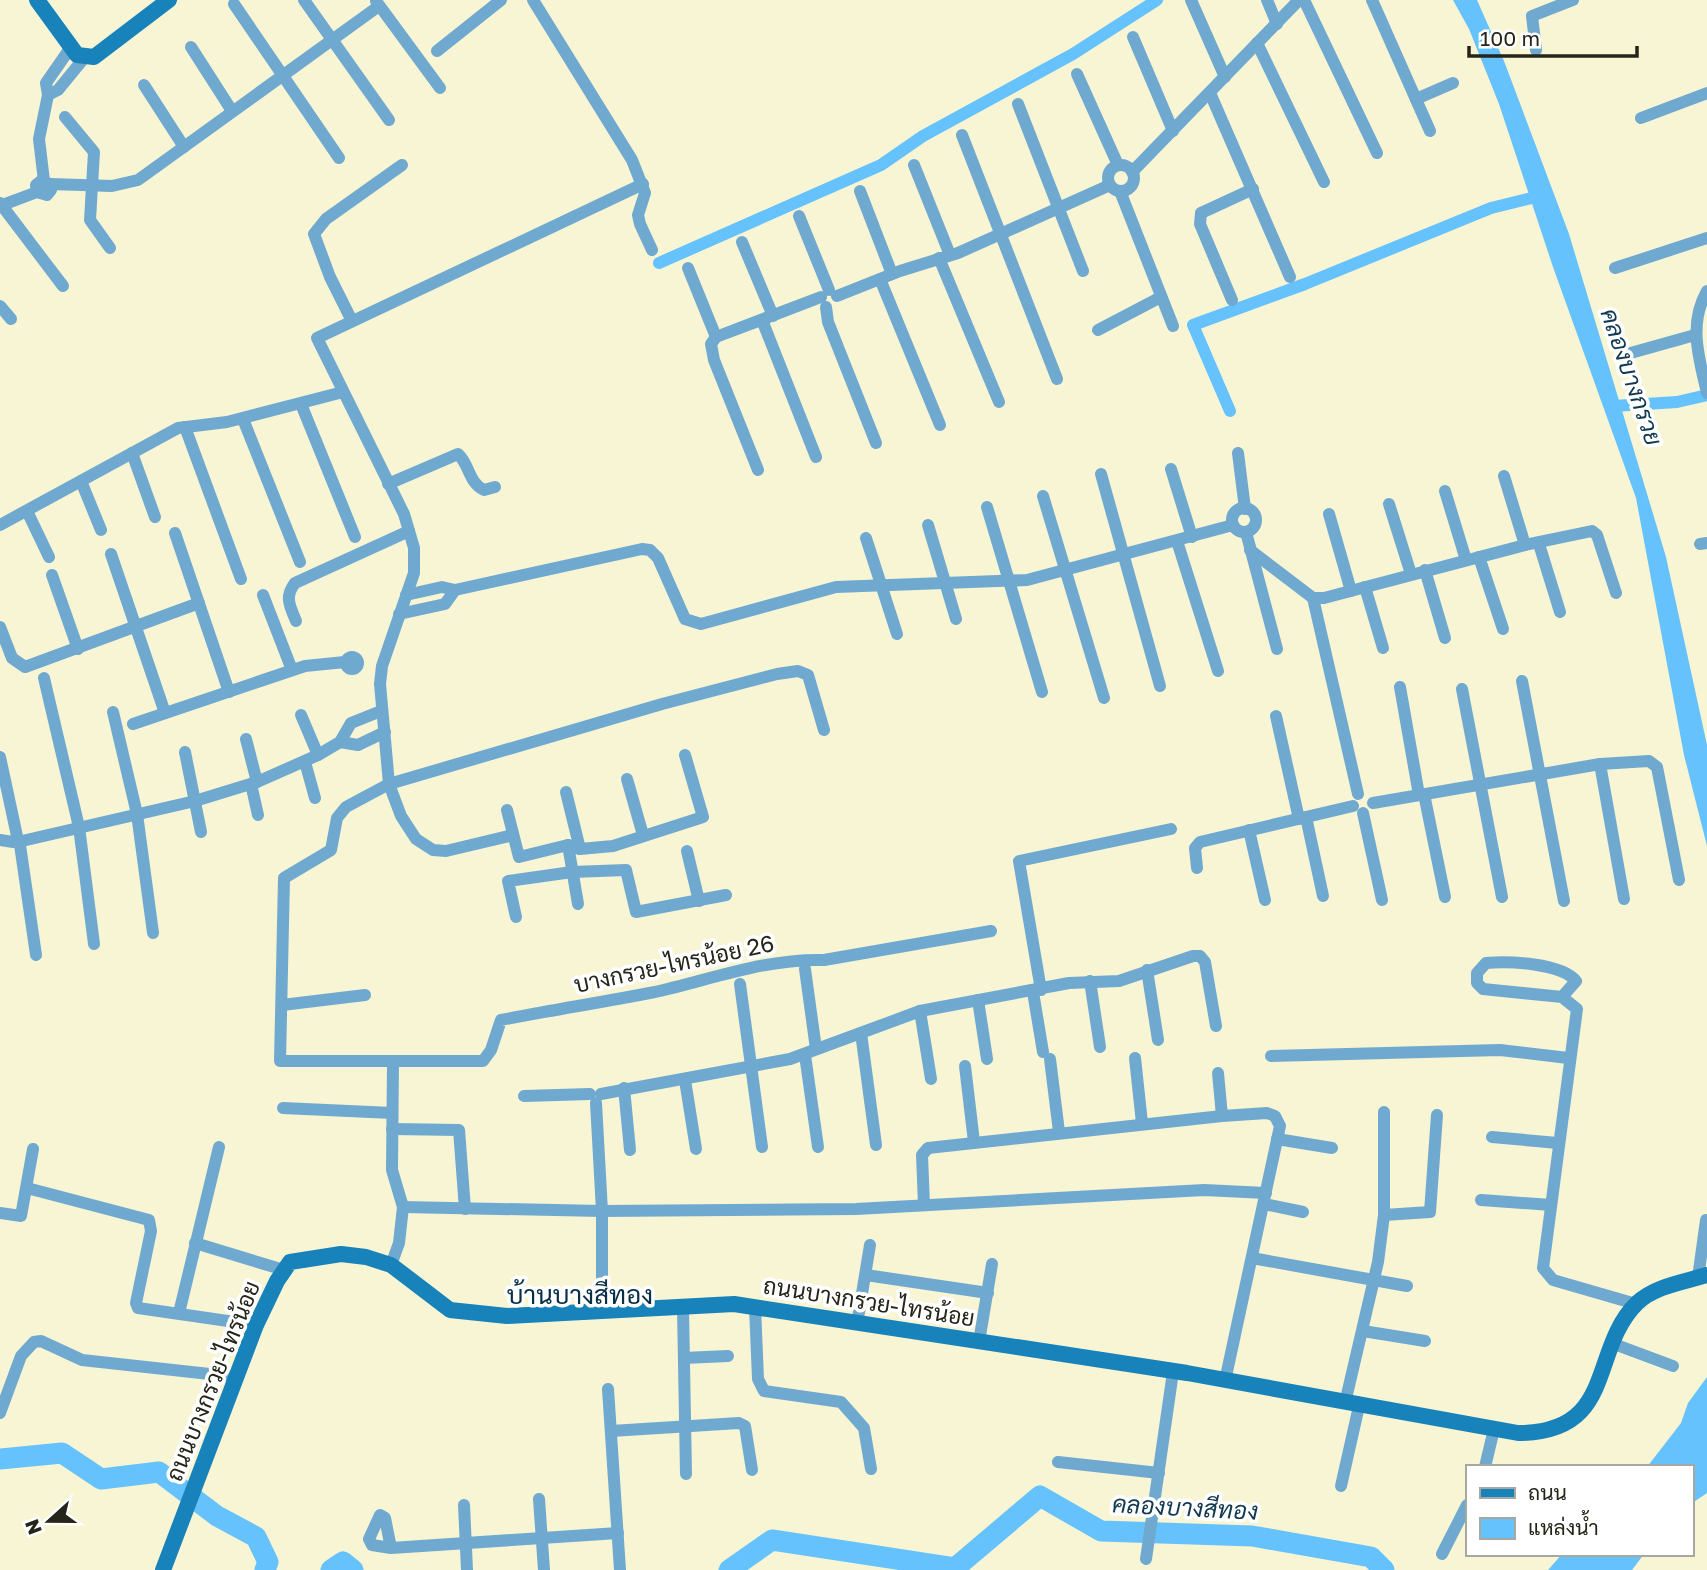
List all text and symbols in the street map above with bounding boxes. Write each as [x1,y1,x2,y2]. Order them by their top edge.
scale bar [1469,14,1637,58]
text: 100 m [1480,25,1540,51]
water label: คลองบางกรวย [1595,304,1669,449]
street label: บางกรวย-ไทรน้อย 26 [571,927,776,998]
street label: ถนนบางกรวย-ไทรน้อย [761,1269,977,1332]
street label: ถนนบางกรวย-ไทรน้อย [158,1276,265,1485]
district label: บ้านบางสีทอง [507,1279,653,1310]
legend [1466,1465,1693,1556]
text: ถนน [1528,1479,1567,1505]
north arrow [14,1486,84,1556]
water label: คลองบางสีทอง [1111,1488,1259,1525]
text: แหล่งน้ำ [1528,1510,1599,1540]
text: N [19,1516,46,1538]

